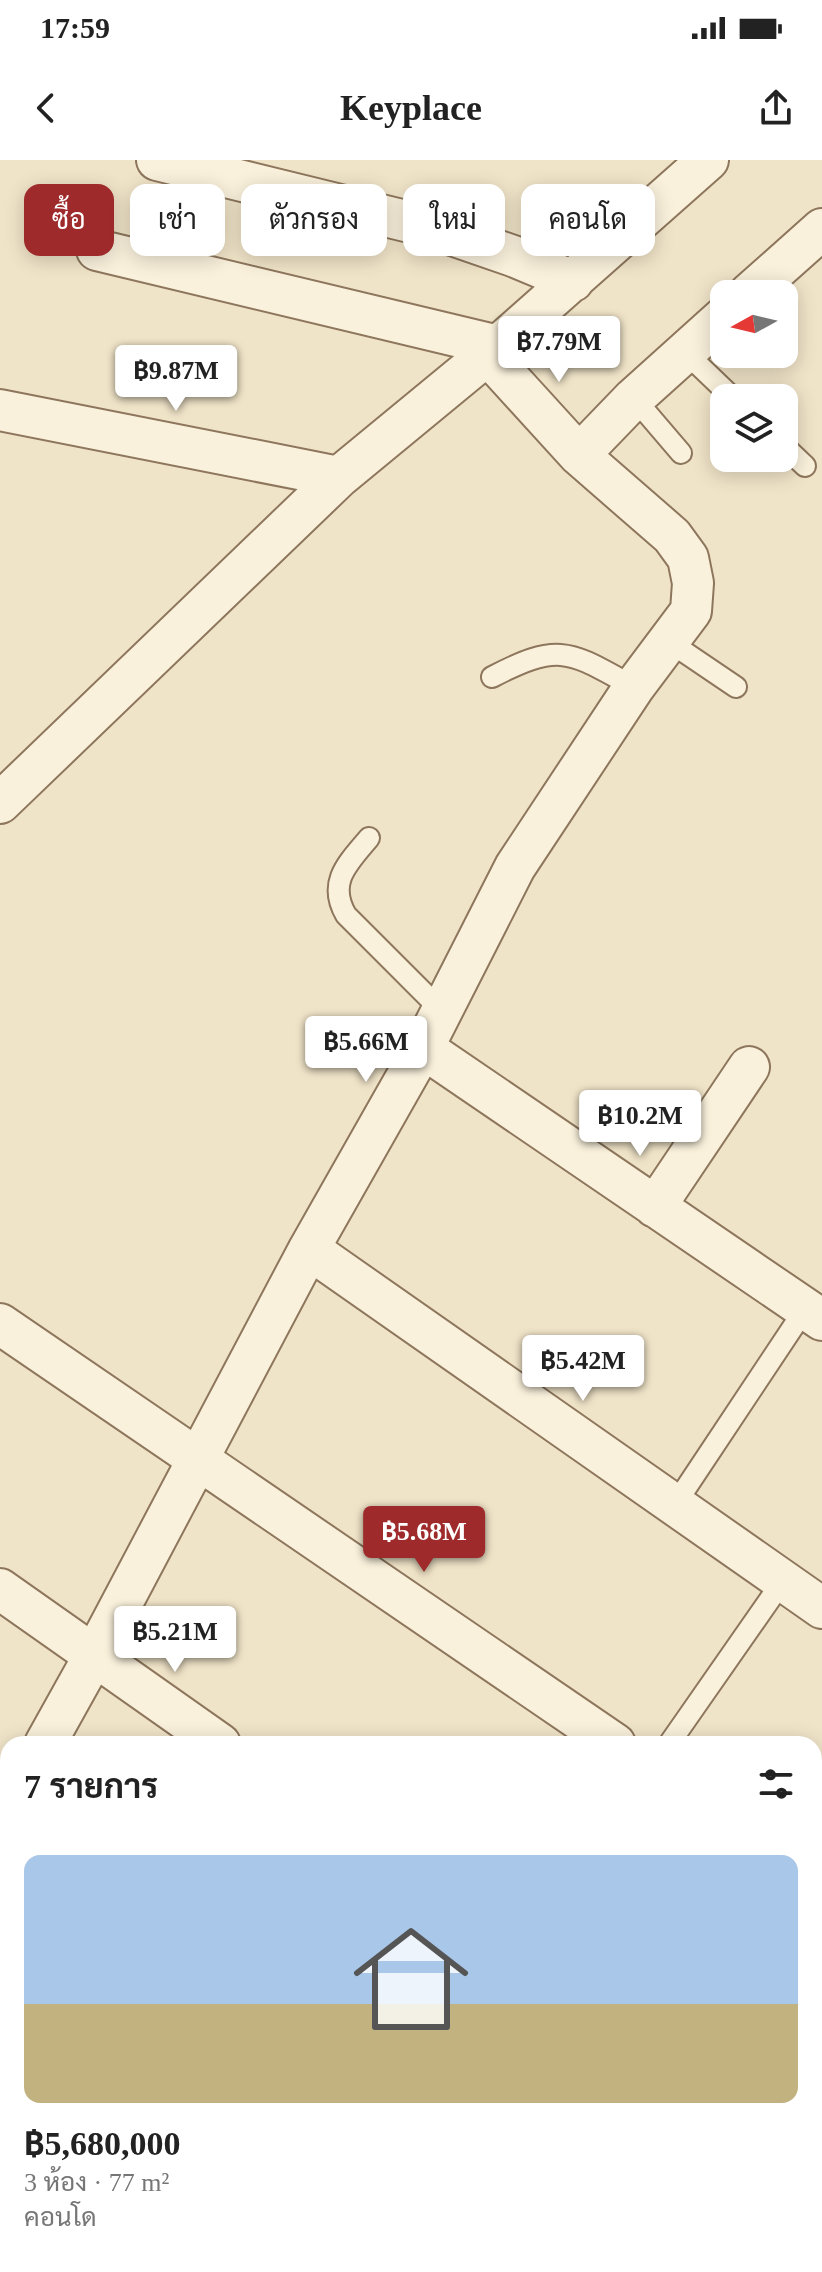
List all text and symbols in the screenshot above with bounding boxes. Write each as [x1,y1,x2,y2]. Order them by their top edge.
text: 17:59 [40,11,110,44]
icon: back [24,86,68,130]
icon: share [754,86,798,130]
text: Keyplace [340,88,482,128]
chip: ซื้อ [24,184,114,256]
chip: เช่า [130,184,225,256]
chip: ตัวกรอง [241,184,387,256]
chip: ใหม่ [403,184,505,256]
chip: คอนโด [521,184,655,256]
north arrow [710,280,798,368]
map controls [710,280,798,472]
pin: ฿7.79M [494,316,624,384]
text: ฿7.79M [516,327,602,356]
pin: ฿9.87M [111,345,241,413]
text: ฿9.87M [133,356,219,385]
button: layers [710,384,798,472]
pin: ฿5.66M [301,1016,431,1084]
text: ฿5.66M [323,1027,409,1056]
pin: ฿10.2M [575,1090,705,1158]
text: ฿10.2M [597,1101,683,1130]
pin: ฿5.42M [518,1335,648,1403]
text: ฿5.42M [540,1346,626,1375]
pin: ฿5.68M [359,1506,489,1574]
text: ฿5.68M [381,1517,467,1546]
pin: ฿5.21M [110,1606,240,1674]
text: ฿5.21M [132,1617,218,1646]
icon: filters [754,1762,798,1806]
text: 7 รายการ [24,1768,158,1805]
icon: home [339,1907,483,2051]
text: ฿5,680,000 [24,2125,181,2162]
text: 3 ห้อง · 77 m² [24,2168,169,2197]
text: คอนโด [24,2203,97,2232]

